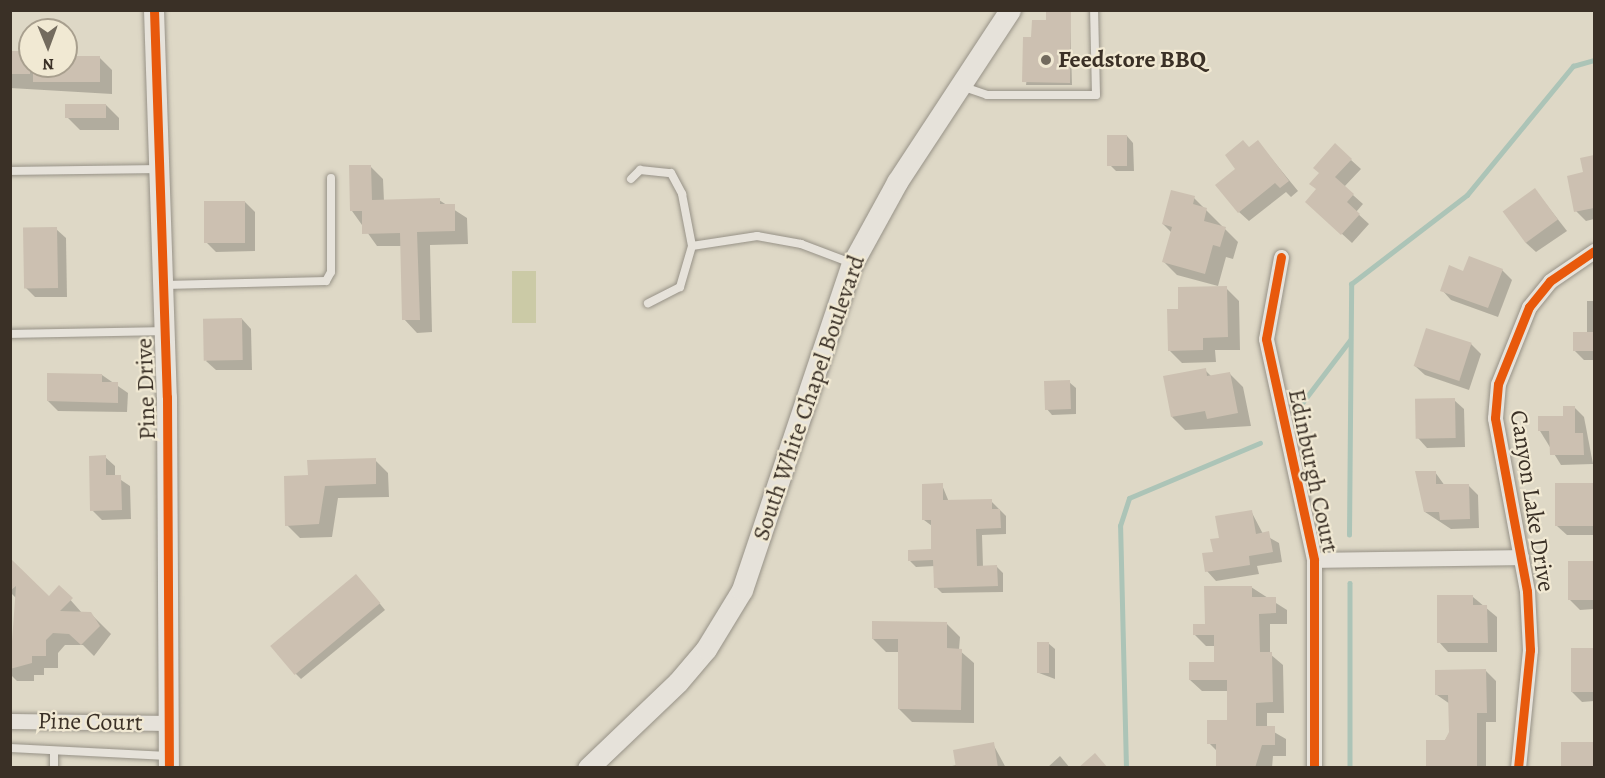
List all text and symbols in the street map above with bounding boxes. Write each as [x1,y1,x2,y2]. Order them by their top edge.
north arrow [18,18,78,78]
place label: Feedstore BBQ [1058,46,1206,74]
text: N [42,53,54,75]
marker: Feedstore BBQ [1039,53,1053,67]
street label: South White Chapel Boulevard [747,252,871,544]
street label: Pine Drive [130,337,162,441]
street label: Edinburgh Court [1282,386,1344,556]
street label: Canyon Lake Drive [1503,408,1561,594]
street label: Pine Court [37,707,143,737]

